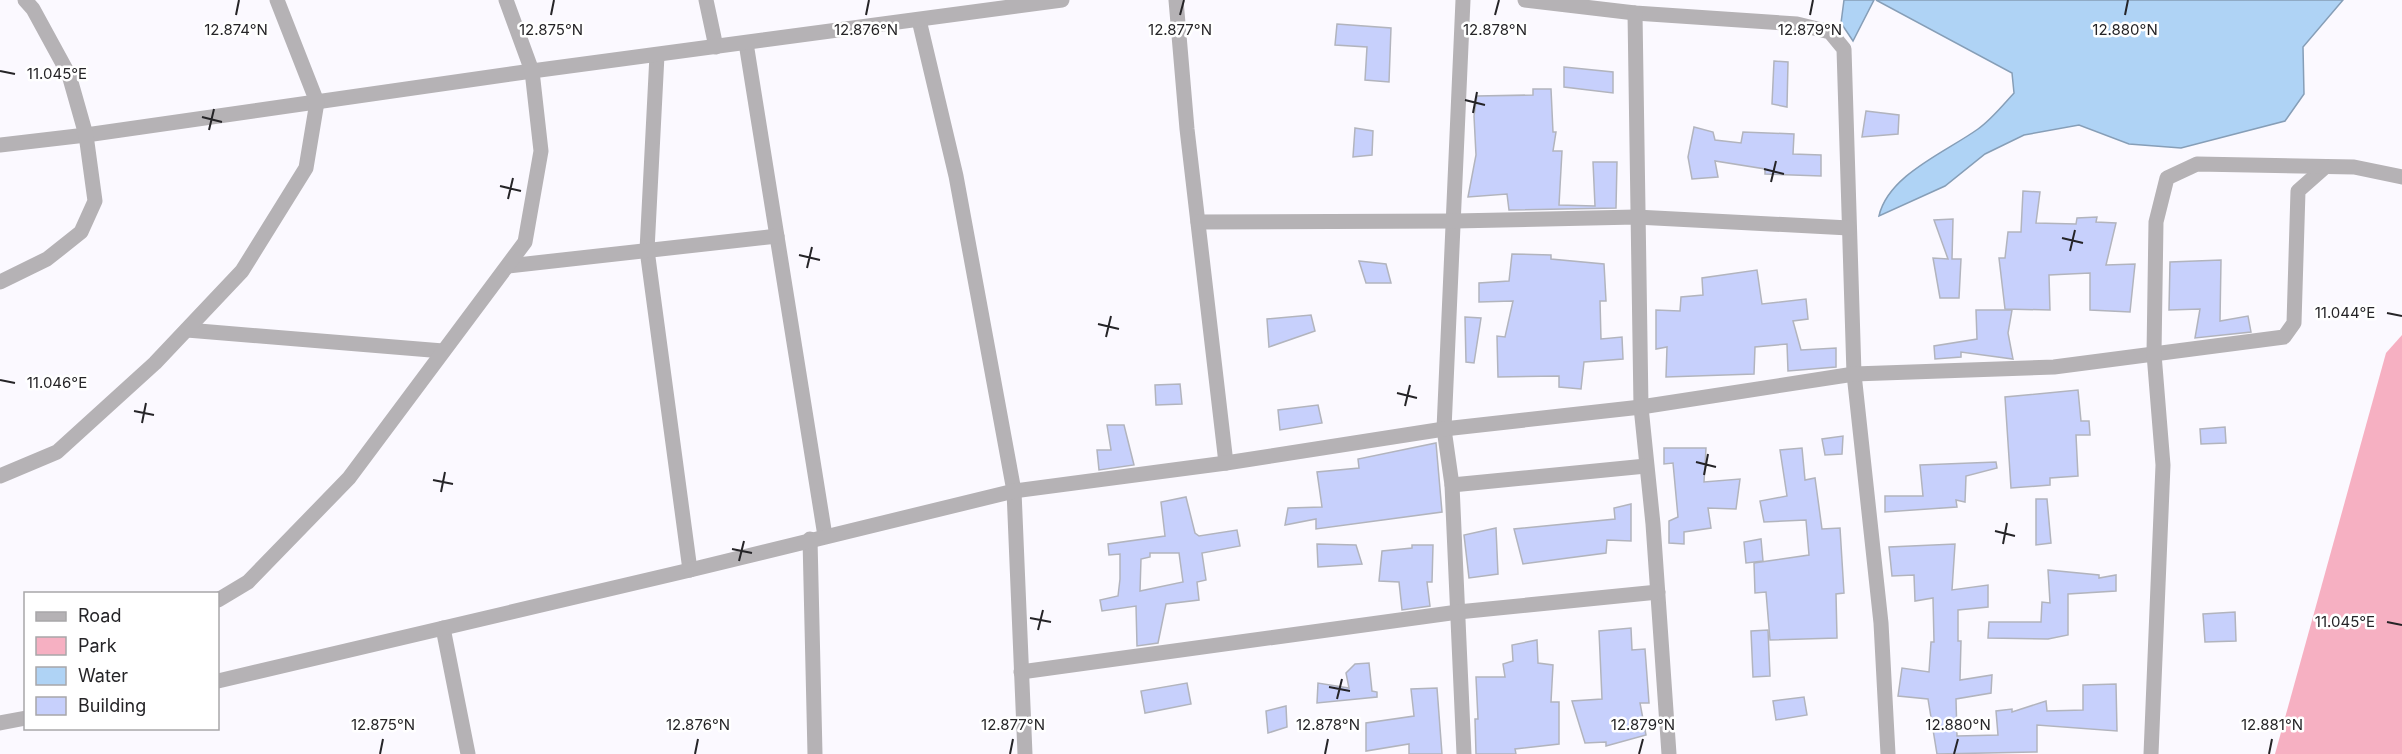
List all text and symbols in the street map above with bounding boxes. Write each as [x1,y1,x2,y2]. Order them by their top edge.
text: 12.874°N [204,20,268,39]
text: 12.875°N [519,20,583,39]
text: 12.876°N [834,20,898,39]
text: 12.877°N [1148,20,1212,39]
text: 12.878°N [1463,20,1527,39]
text: 12.879°N [1778,20,1842,39]
text: 12.880°N [2092,20,2158,39]
text: 11.045°E [27,64,87,83]
text: 11.044°E [2315,303,2375,322]
text: 11.046°E [27,373,87,392]
legend [24,592,219,730]
text: Road [78,605,121,626]
text: 11.045°E [2315,612,2375,631]
text: Park [78,635,117,656]
text: Water [78,665,128,686]
text: Building [78,695,146,716]
text: 12.875°N [351,715,415,734]
text: 12.876°N [666,715,730,734]
text: 12.877°N [981,715,1045,734]
text: 12.878°N [1296,715,1360,734]
text: 12.879°N [1611,715,1675,734]
text: 12.880°N [1925,715,1991,734]
text: 12.881°N [2241,715,2303,734]

